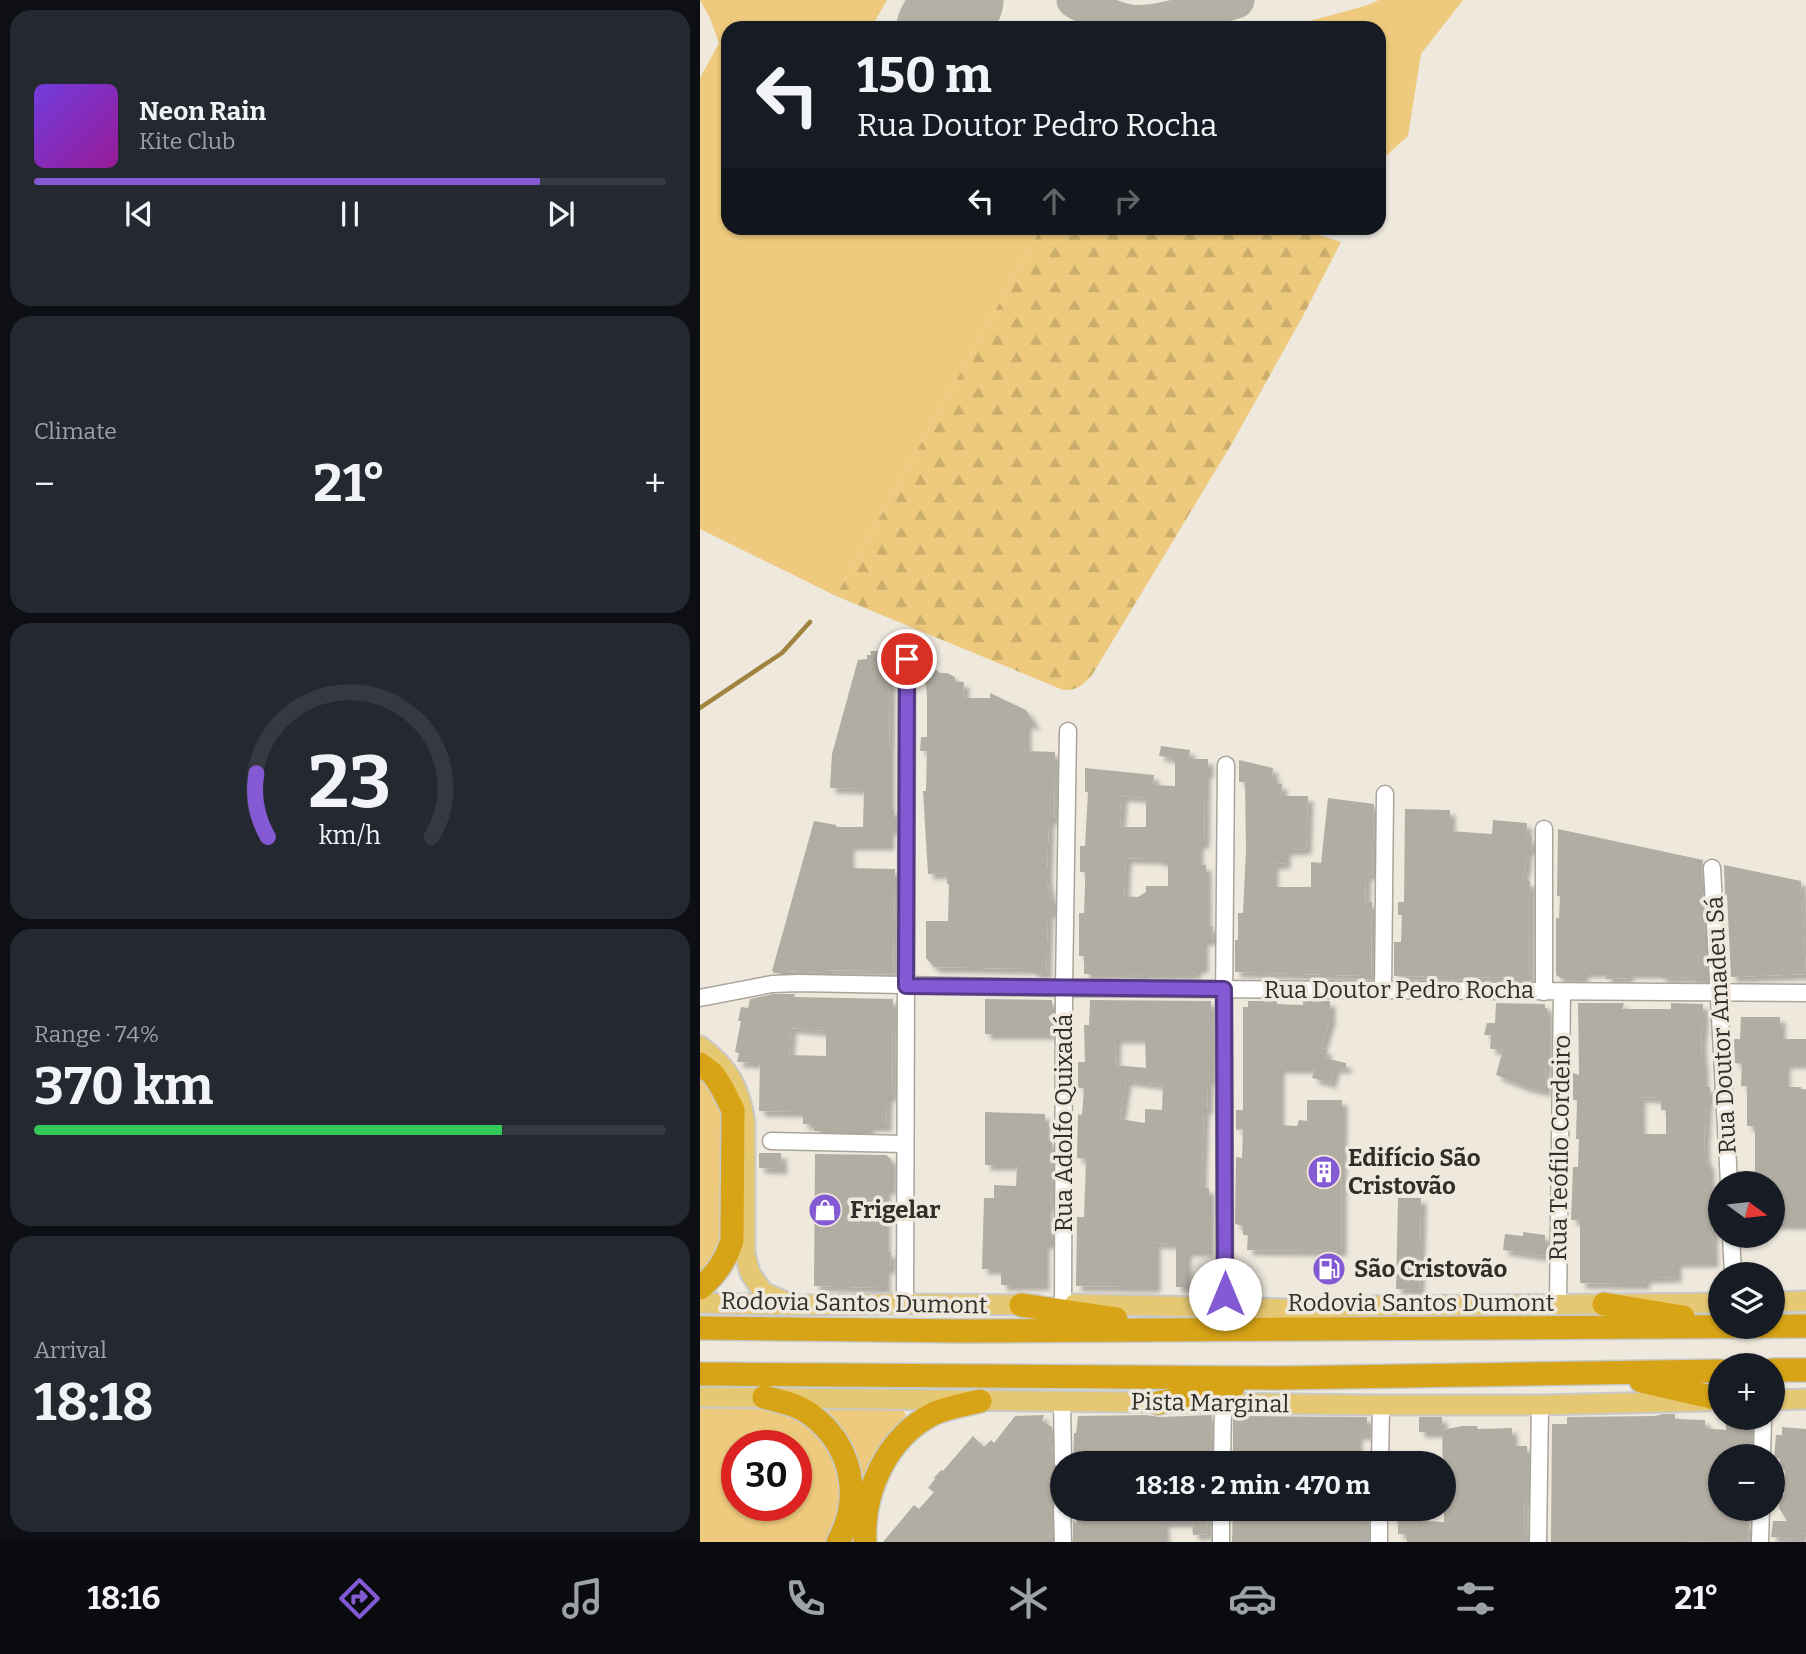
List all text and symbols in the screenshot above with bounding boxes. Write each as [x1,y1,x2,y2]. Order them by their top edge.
text: 150 m [857,46,992,105]
icon: left [742,49,833,140]
text: Neon Rain [139,96,266,127]
text: Rua Doutor Pedro Rocha [857,106,1218,144]
text: Kite Club [139,127,235,155]
icon: left [962,182,1000,220]
icon: ahead [1035,182,1073,220]
icon: right [1108,182,1146,220]
icon: previous [120,195,158,233]
icon: pause [331,195,369,233]
icon: next [542,195,580,233]
text: Climate [34,417,117,445]
text: 21° [313,452,386,515]
text: − [34,461,55,507]
text: + [644,461,666,507]
pin [877,629,937,689]
icon: arrive [888,640,926,678]
text: 23 [309,739,391,826]
text: km/h [319,821,381,851]
street label: Rua Doutor Amadeu Sá [1700,895,1742,1155]
street label: Rua Doutor Pedro Rocha [1264,976,1534,1004]
street label: Rua Adolfo Quixadá [1050,1014,1078,1232]
text: Range · 74% [34,1020,159,1048]
street label: Rua Teófilo Cordeiro [1544,1035,1576,1261]
text: 370 km [34,1055,213,1118]
place label: Edifício São Cristovão [1348,1144,1481,1200]
building icon: Edifício São Cristovão [1305,1153,1343,1191]
north arrow [1708,1171,1785,1248]
map controls [1708,1171,1785,1521]
shop icon: Frigelar [806,1191,844,1229]
place label: Frigelar [850,1196,941,1224]
fuel station icon: São Cristovão [1310,1250,1348,1288]
place label: São Cristovão [1354,1255,1508,1283]
position arrow [1188,1257,1262,1331]
button: layers [1708,1262,1785,1339]
street label: Rodovia Santos Dumont [720,1287,988,1319]
street label: Rodovia Santos Dumont [1288,1289,1555,1317]
text: Arrival [34,1336,107,1364]
button: + [1708,1353,1785,1430]
text: 18:18 [34,1371,154,1434]
street label: Pista Marginal [1130,1388,1290,1418]
speed limit sign: 30 [721,1430,812,1521]
button: − [1708,1444,1785,1521]
text: 18:18 · 2 min · 470 m [1136,1470,1370,1501]
icon: directions [335,1574,384,1623]
icon: music [558,1574,607,1623]
icon: phone [781,1574,830,1623]
icon: climate [1004,1574,1053,1623]
icon: car [1228,1574,1277,1623]
icon: filters [1451,1574,1500,1623]
text: 18:16 [87,1579,160,1617]
text: 21° [1674,1579,1719,1617]

